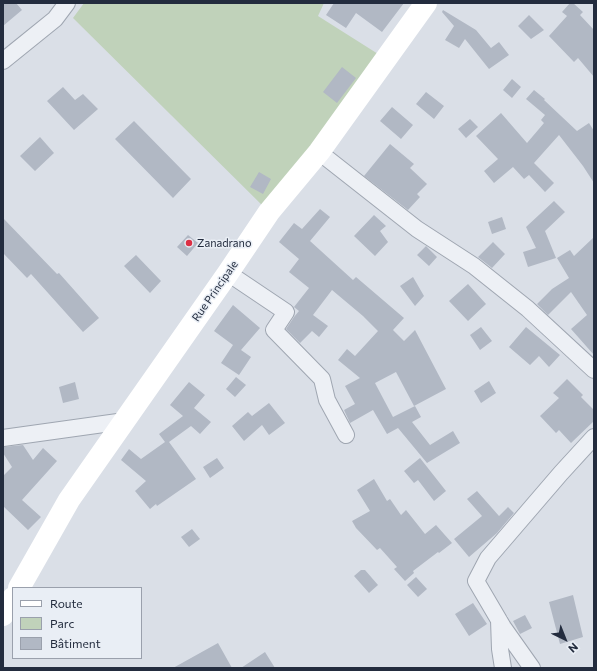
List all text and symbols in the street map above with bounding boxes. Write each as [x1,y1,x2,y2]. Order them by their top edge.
place label: Zanadrano [197,236,251,250]
marker: Zanadrano [184,238,194,248]
street label: Rue Principale [189,258,241,324]
legend [12,587,142,659]
text: Route [50,596,83,610]
text: Parc [50,616,74,630]
north arrow [545,619,585,659]
text: Bâtiment [50,636,101,650]
text: N [566,641,581,656]

